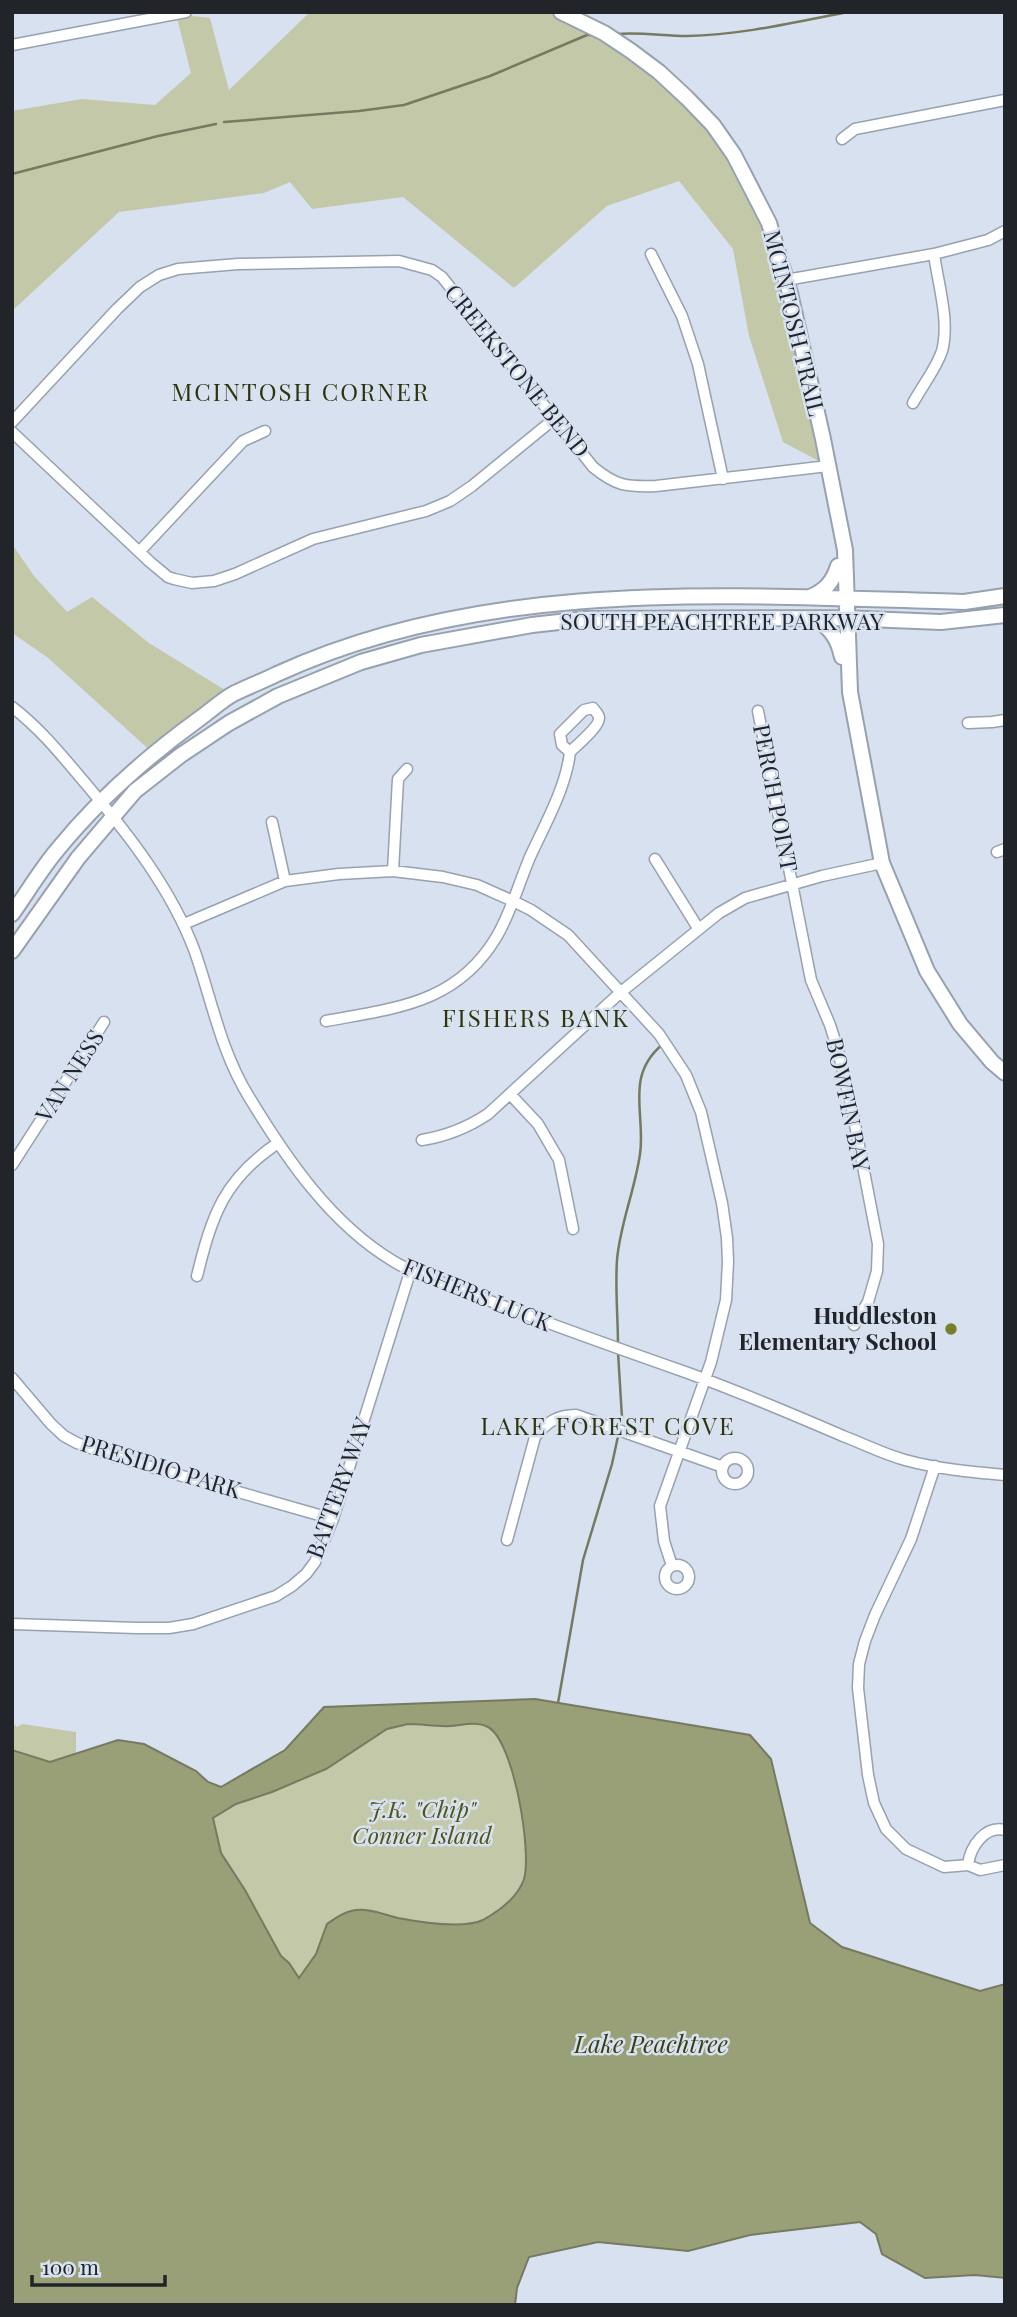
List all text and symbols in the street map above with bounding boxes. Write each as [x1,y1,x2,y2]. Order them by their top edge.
street label: MCINTOSH TRAIL [757,226,834,419]
street label: CREEKSTONE BEND [439,277,598,463]
district label: MCINTOSH CORNER [172,375,430,407]
street label: SOUTH PEACHTREE PARKWAY [560,605,884,636]
street label: PERCH POINT [747,721,806,874]
district label: FISHERS BANK [442,1001,630,1033]
street label: VAN NESS [27,1023,110,1128]
street label: BOWFIN BAY [820,1035,879,1175]
street label: FISHERS LUCK [399,1250,557,1338]
place label: Huddleston Elementary School [739,1299,937,1356]
marker: Huddleston Elementary School [943,1321,959,1337]
district label: LAKE FOREST COVE [480,1409,736,1441]
street label: BATTERY WAY [298,1412,378,1562]
street label: PRESIDIO PARK [78,1426,246,1505]
park label: J.K. "Chip" Conner Island [352,1793,492,1850]
water label: Lake Peachtree [573,2027,728,2059]
scale bar [32,2244,164,2288]
text: 100 m [42,2252,99,2280]

